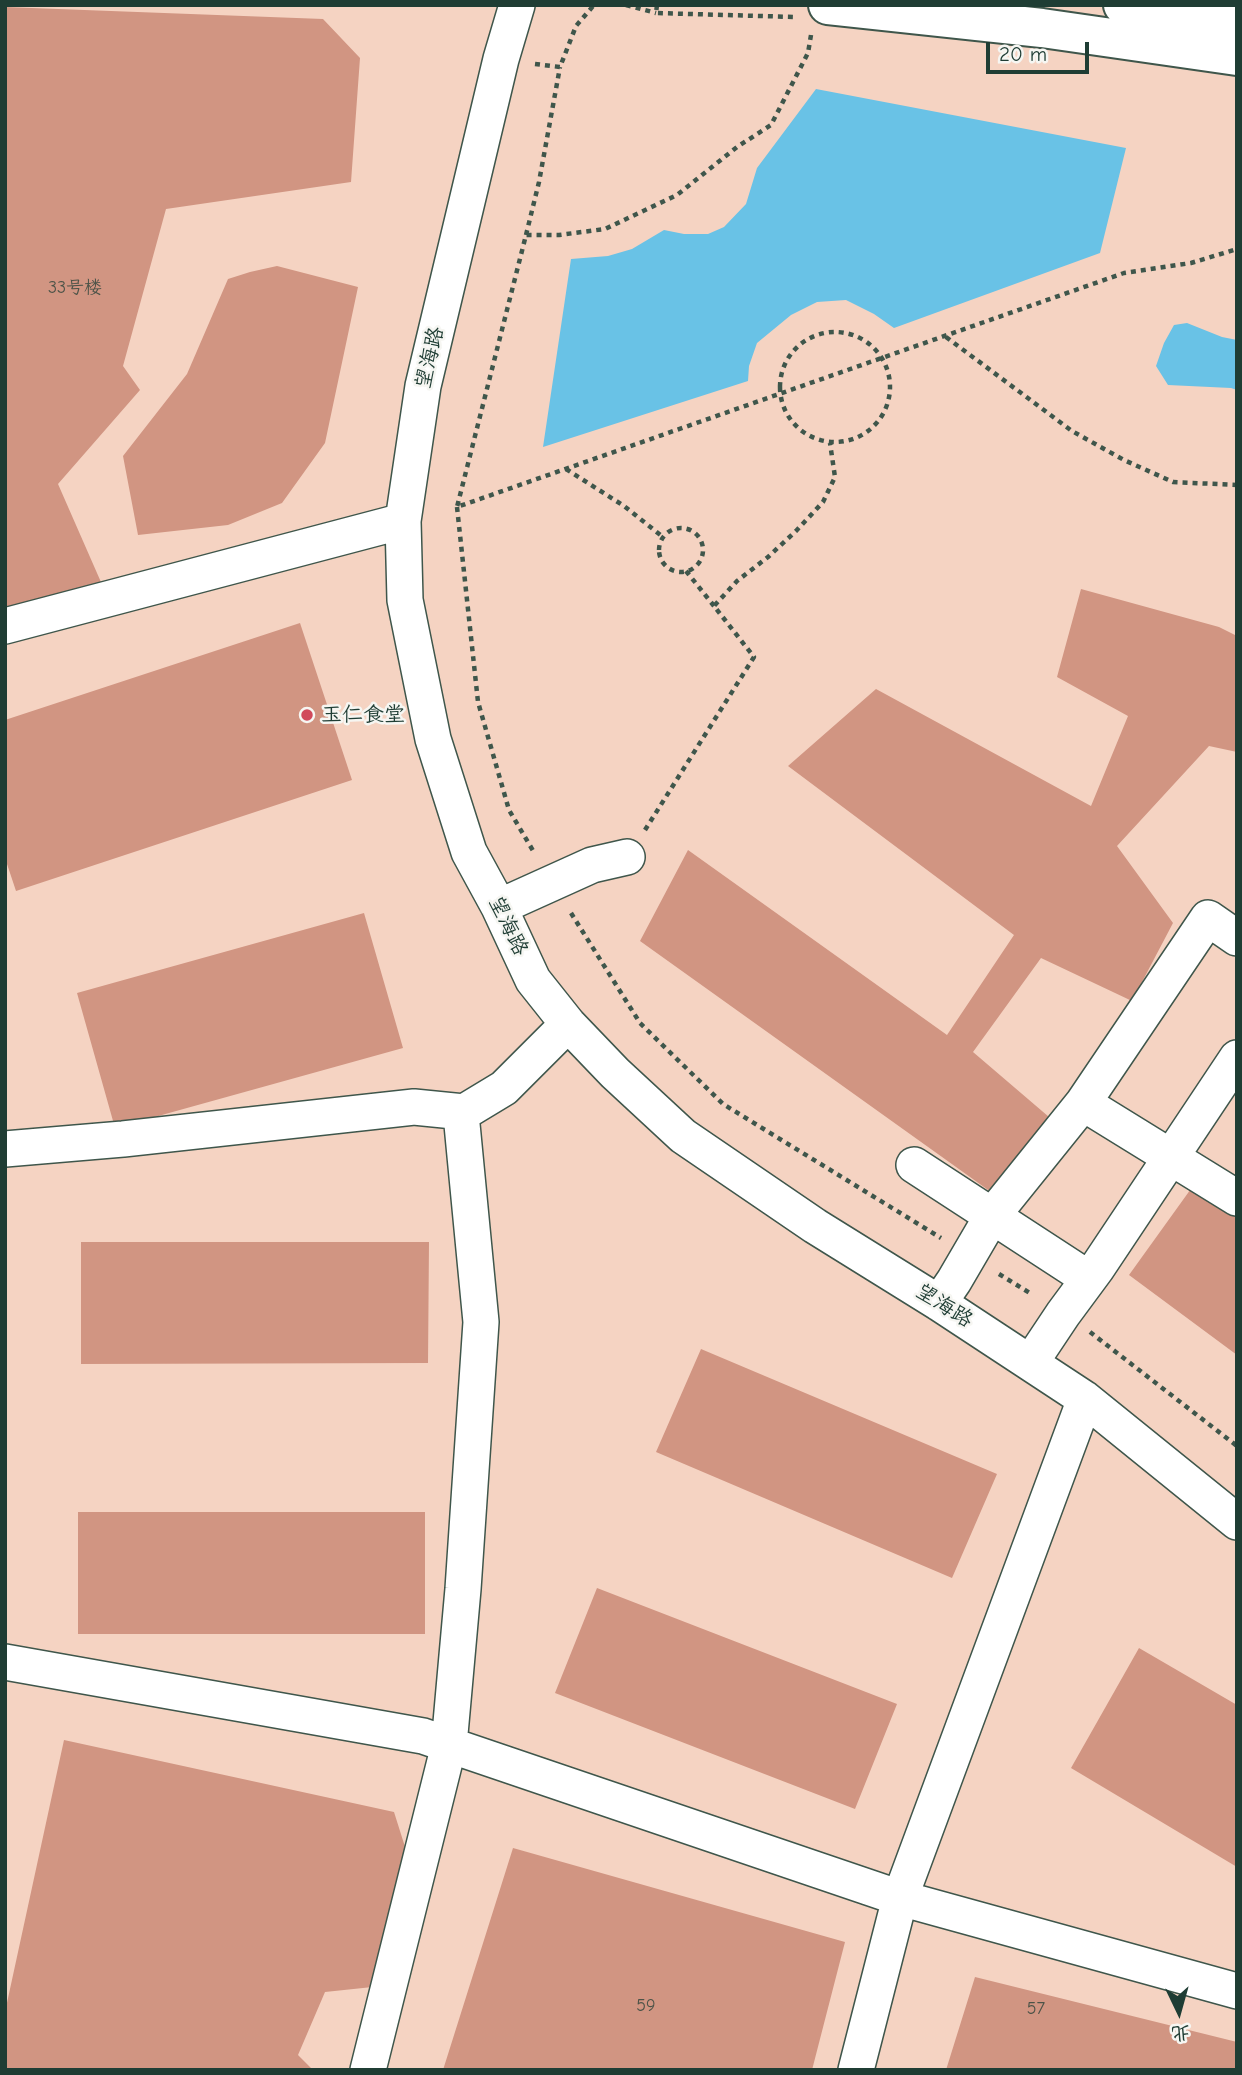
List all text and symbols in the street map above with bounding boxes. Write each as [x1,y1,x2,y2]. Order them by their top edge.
scale bar [990,28,1093,72]
text: 20 m [999,42,1047,66]
house number: 33号楼 [48,277,102,299]
street label: 望海路 [411,324,449,392]
place label: 玉仁食堂 [321,702,405,728]
marker: 玉仁食堂 [299,707,315,723]
street label: 望海路 [483,892,533,960]
street label: 望海路 [911,1279,977,1333]
north arrow [1144,1977,1214,2047]
house number: 59 [636,1995,656,2017]
house number: 57 [1027,1998,1045,2020]
text: 北 [1170,2021,1191,2045]

